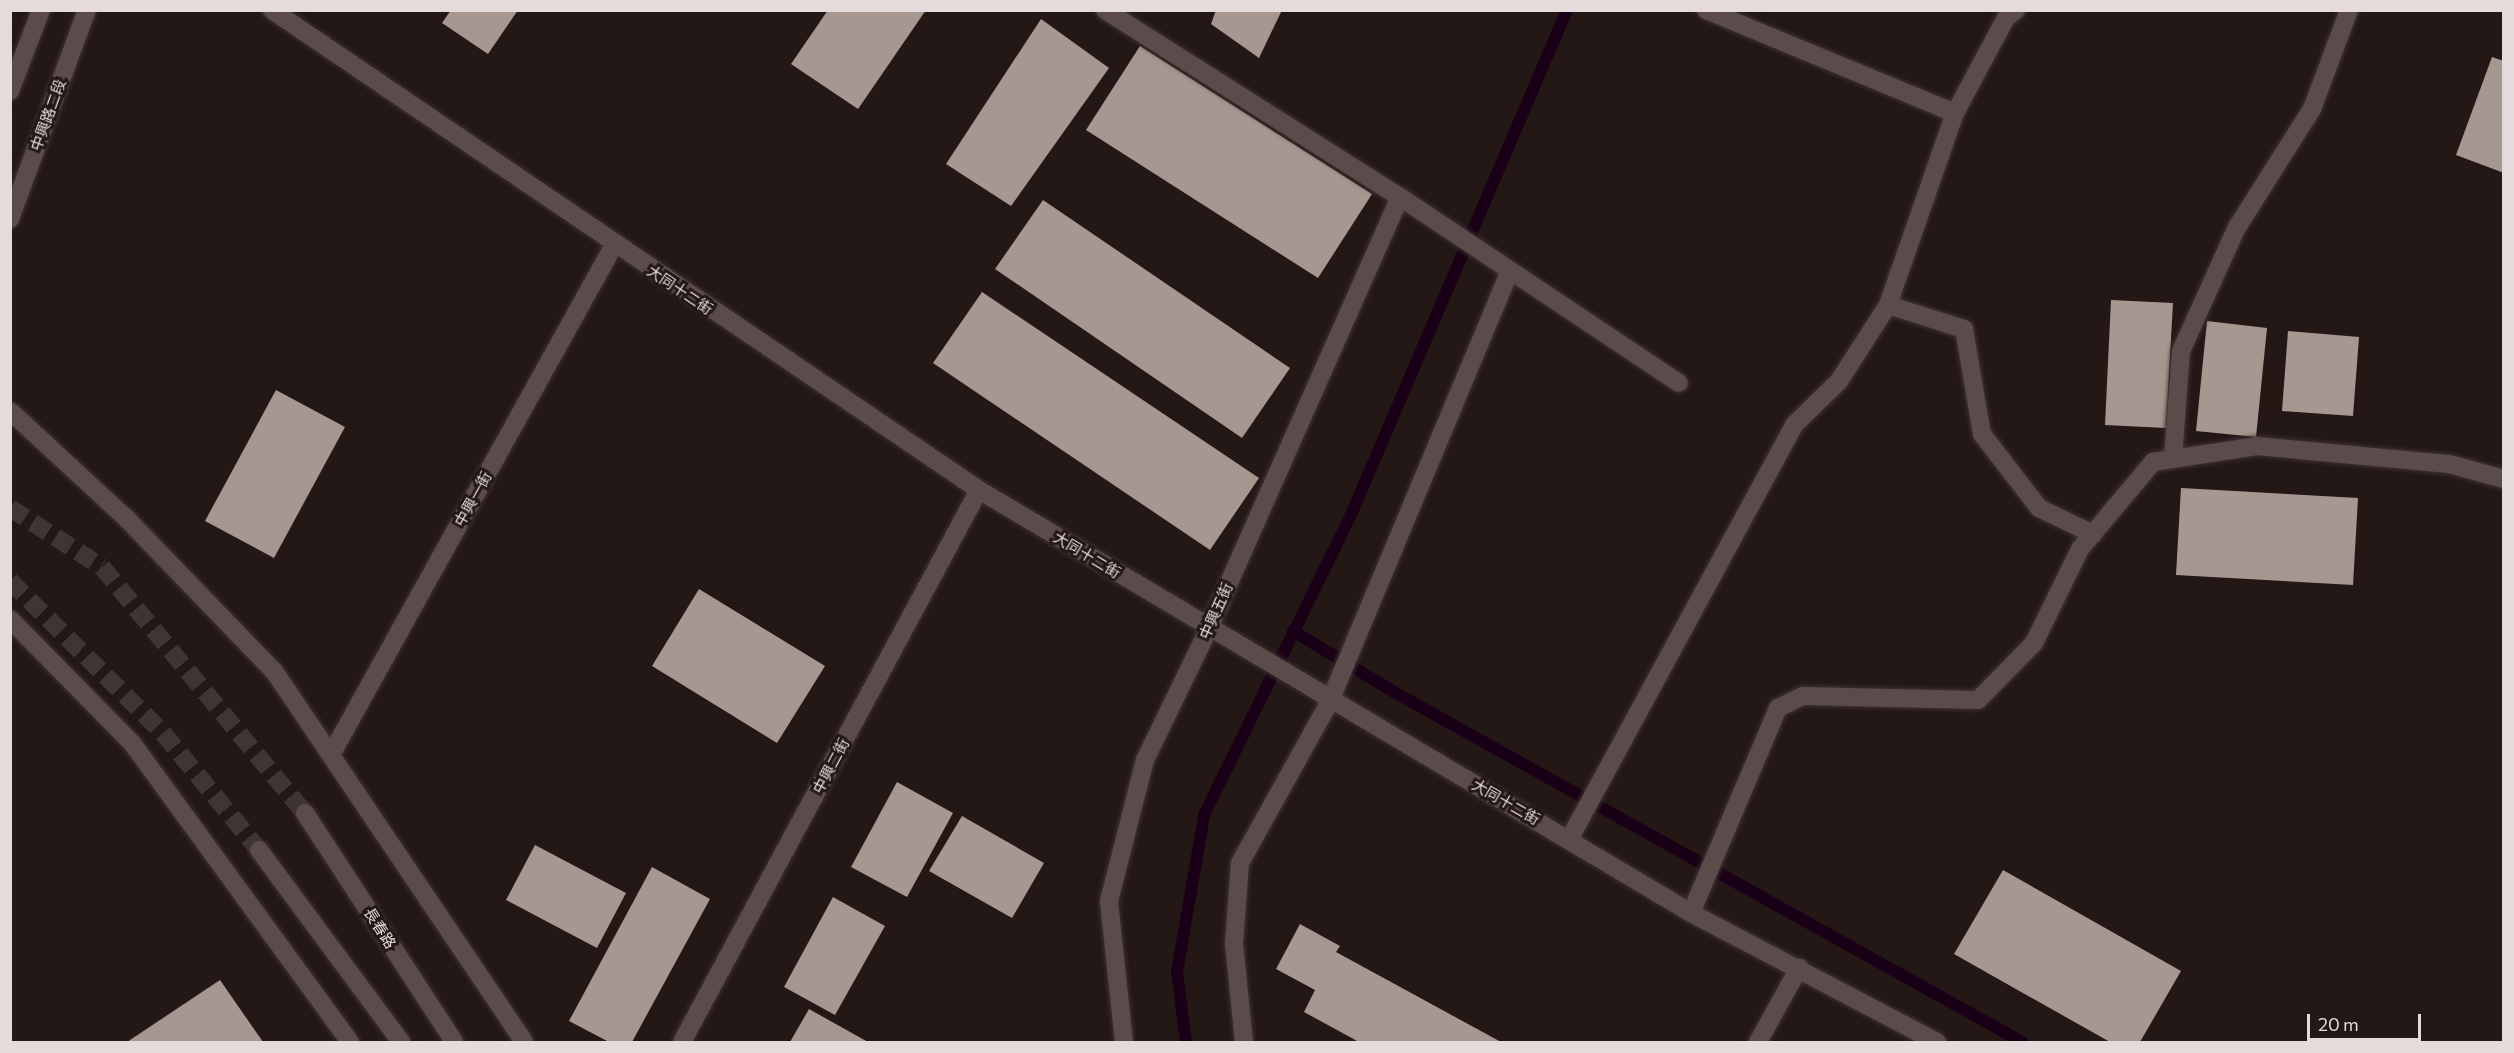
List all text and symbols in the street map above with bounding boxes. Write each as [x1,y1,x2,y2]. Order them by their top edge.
street label: 中興路二段 [27,77,69,153]
street label: 大同十二街 [644,262,716,318]
street label: 中興一街 [451,468,495,530]
street label: 大同十二街 [1050,528,1124,582]
street label: 中興五街 [1196,580,1236,642]
street label: 中興二街 [809,735,853,797]
street label: 大同十二街 [1469,775,1543,829]
street label: 長春路 [360,904,400,952]
scale bar [2310,1002,2424,1040]
text: 20 m [2318,1013,2359,1035]

